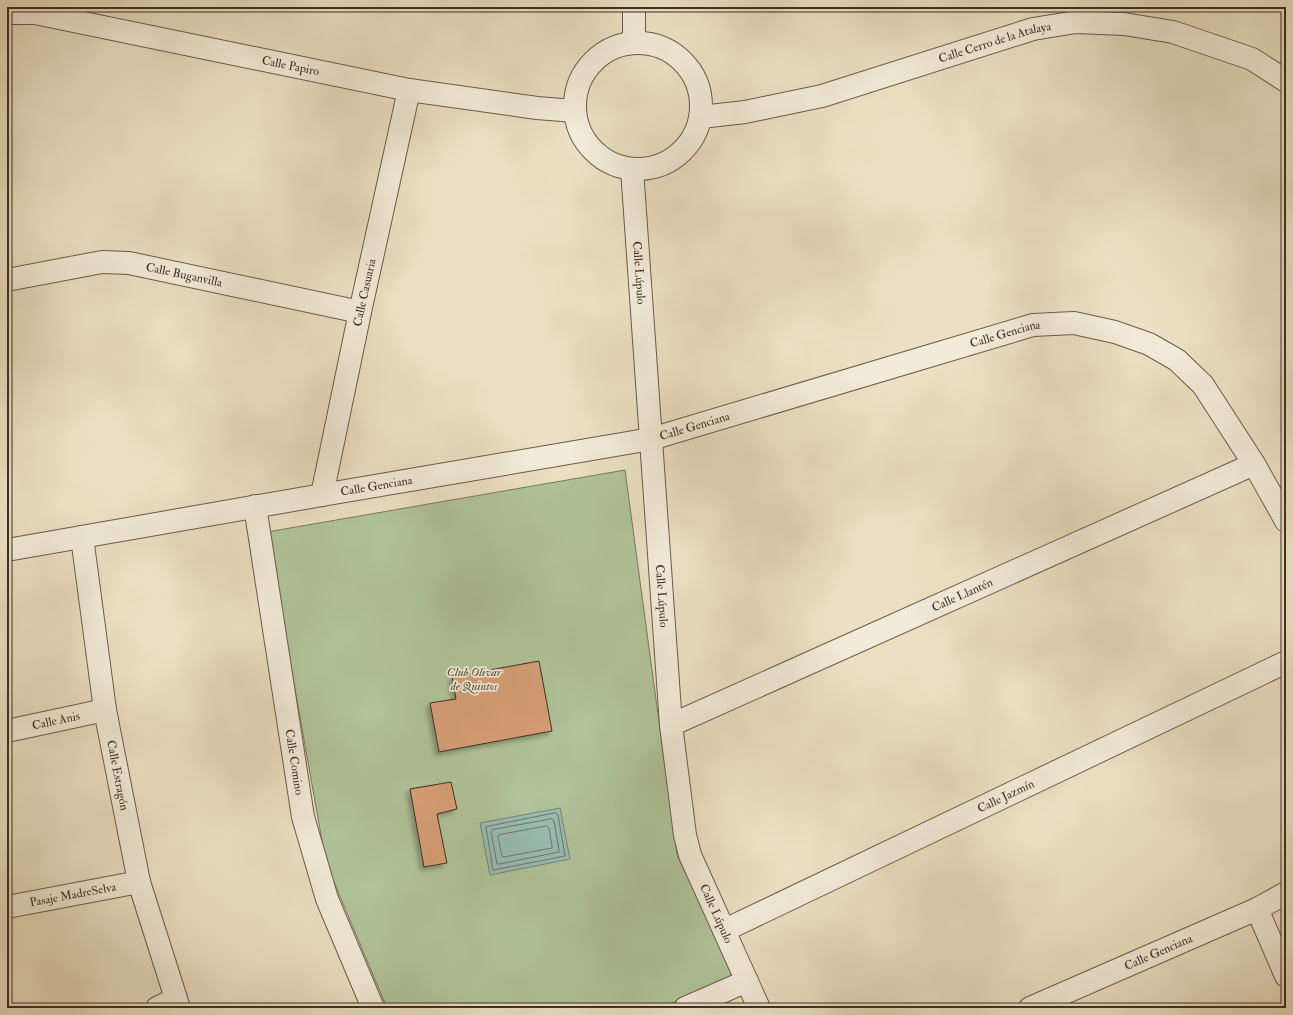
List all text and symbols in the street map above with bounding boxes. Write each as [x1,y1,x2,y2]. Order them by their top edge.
street label: Calle Cerro de la Atalaya [937,19,1053,66]
street label: Calle Papiro [260,52,321,79]
street label: Calle Lúpulo [630,241,649,305]
street label: Calle Casuaria [350,256,379,328]
street label: Calle Buganvilla [144,259,225,290]
street label: Calle Genciana [968,317,1042,351]
street label: Calle Genciana [658,408,733,444]
street label: Calle Genciana [339,472,415,499]
street label: Calle Lúpulo [652,564,672,628]
street label: Calle Llantén [929,574,995,615]
park label: Club Olivar de Quintos [447,665,502,694]
street label: Calle Anis [31,708,81,733]
street label: Calle Comino [282,728,307,796]
street label: Calle Estragón [104,739,132,812]
street label: Calle Jazmín [975,776,1037,816]
street label: Pasaje MadreSelva [28,879,118,910]
street label: Calle Lúpulo [697,882,736,946]
street label: Calle Genciana [1122,930,1196,973]

